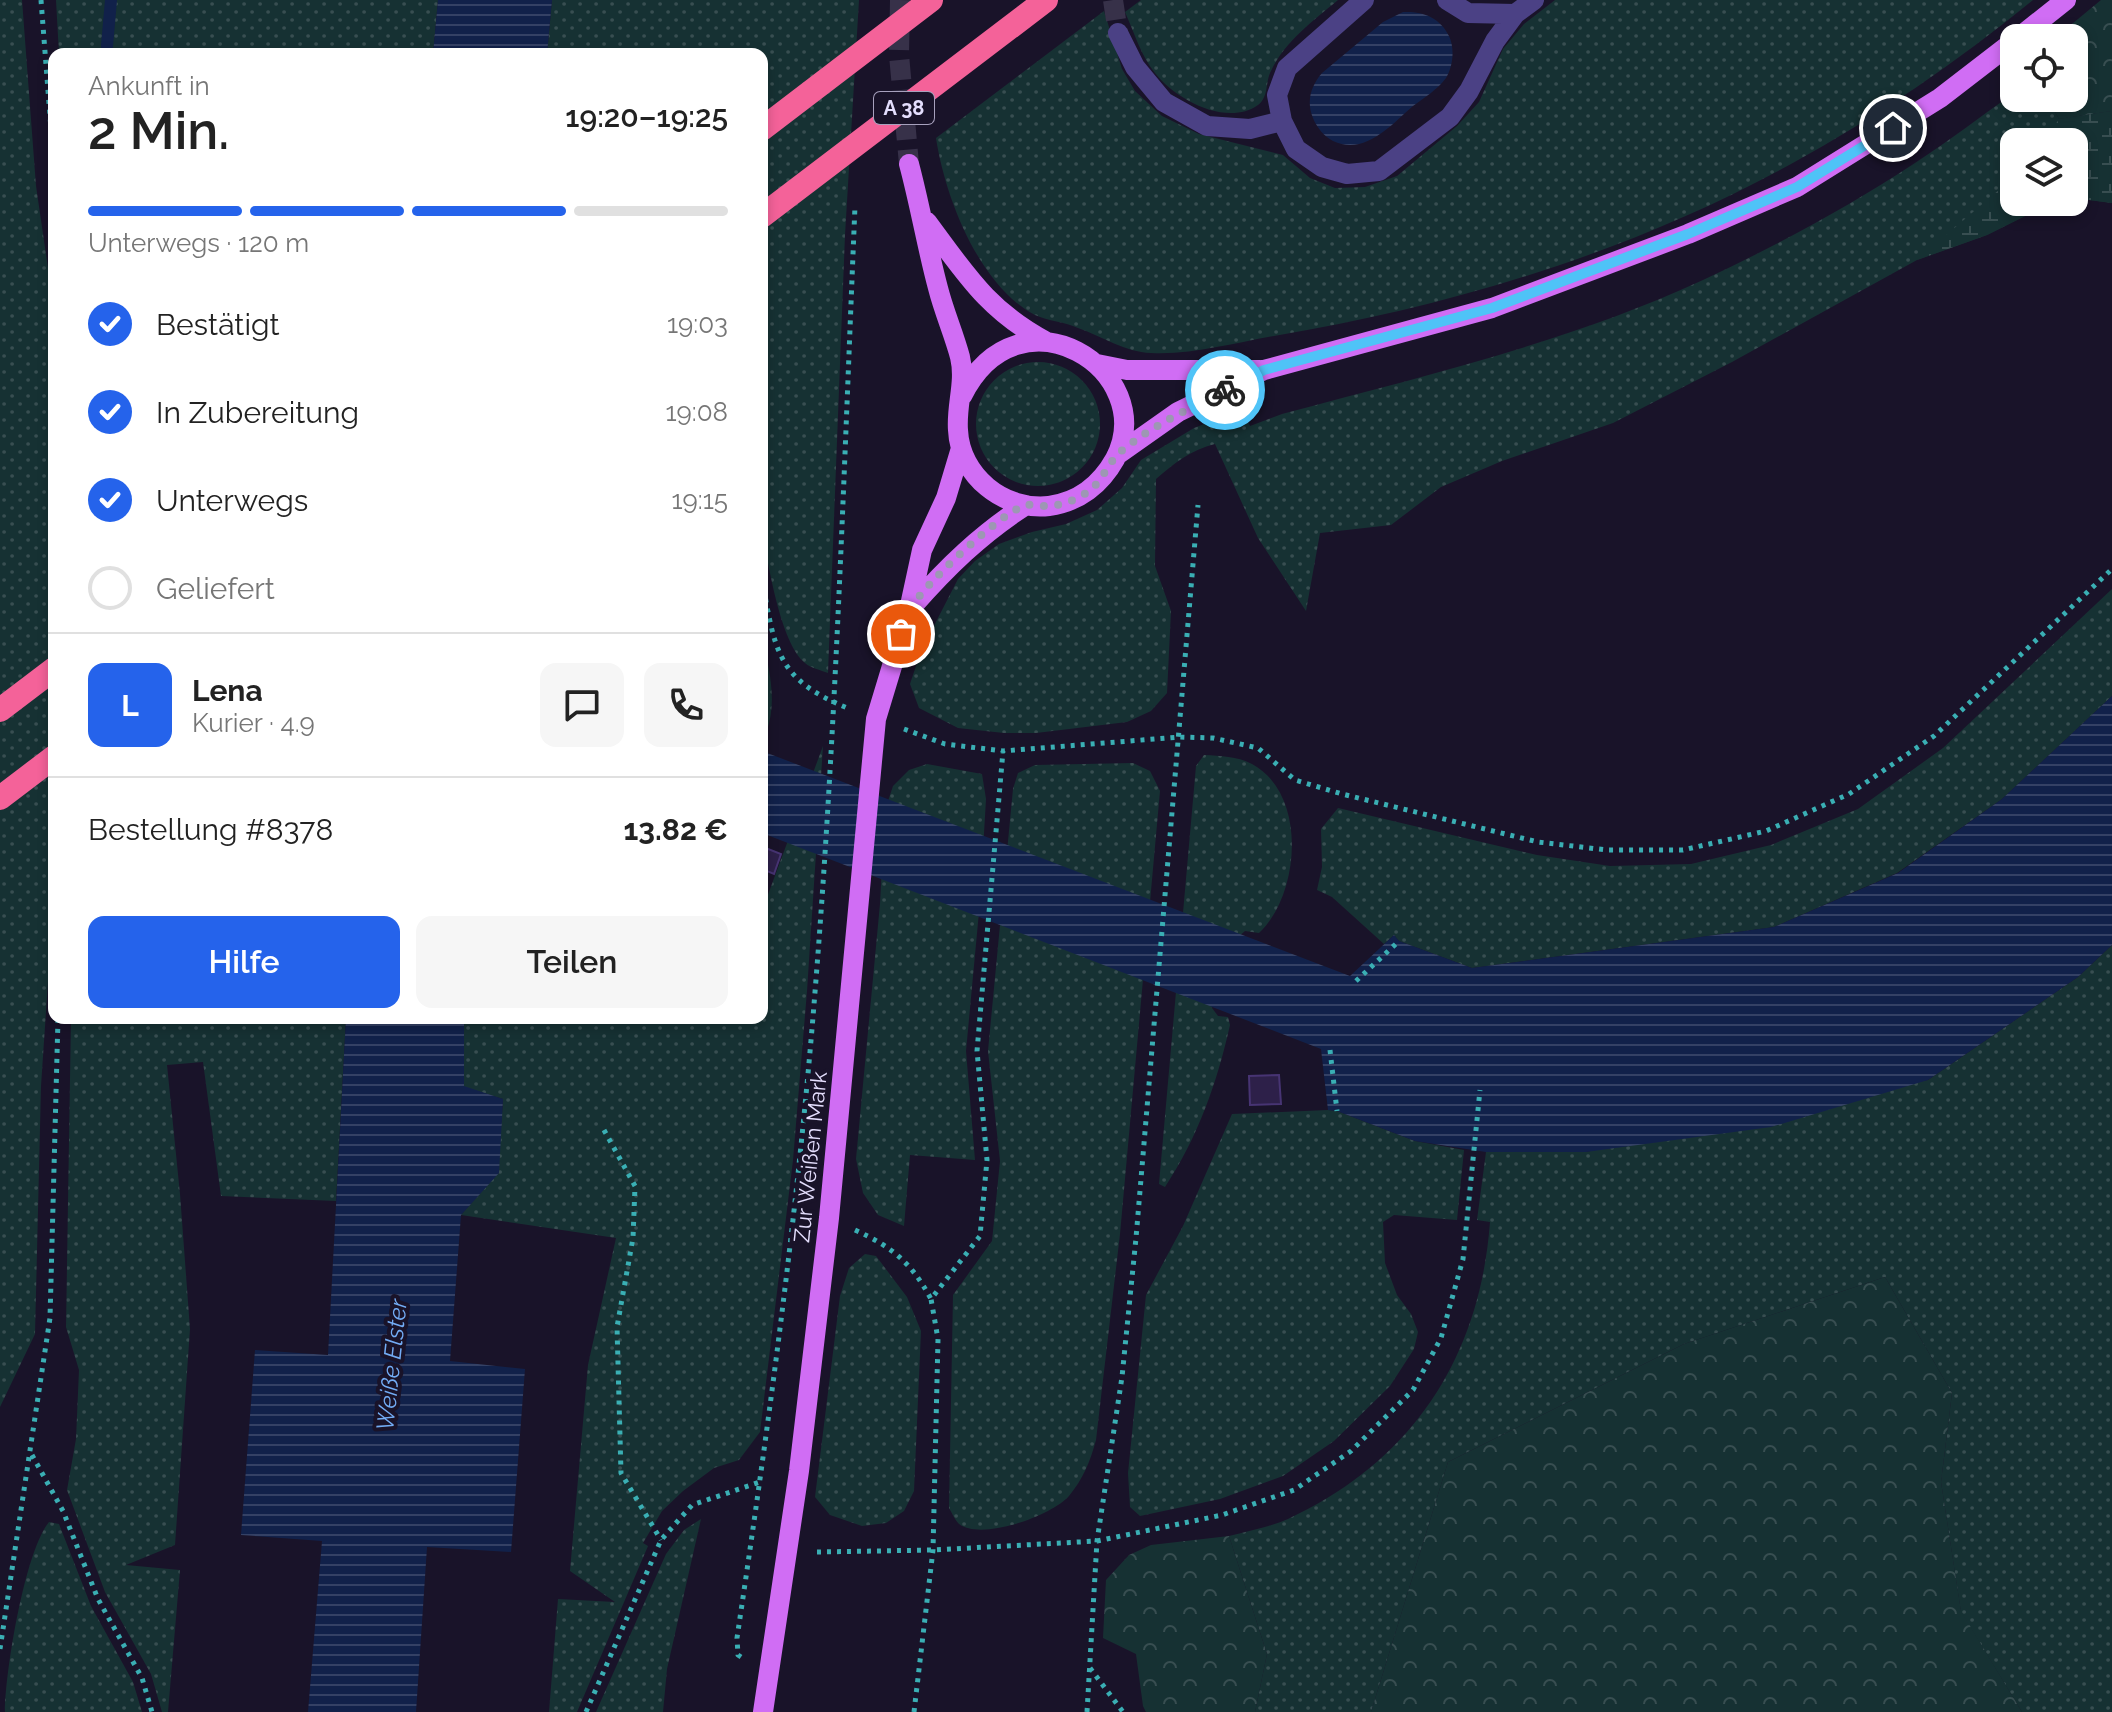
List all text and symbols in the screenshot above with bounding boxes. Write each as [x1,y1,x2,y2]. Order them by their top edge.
map controls [2000,24,2088,216]
button: locate [2000,24,2088,112]
text: Ankunft in [88,71,210,101]
road number: A 38 [874,92,934,124]
pin [1859,94,1927,162]
text: 19:20–19:25 [565,99,728,134]
text: 2 Min. [88,100,229,161]
icon: home [1871,106,1915,150]
button: layers [2000,128,2088,216]
text: Unterwegs · 120 m [88,228,309,258]
icon: check [88,302,132,346]
text: Bestätigt [156,307,280,342]
text: 19:03 [667,309,728,339]
courier [1185,350,1265,430]
icon: bike [1203,368,1247,412]
icon: check [88,390,132,434]
text: In Zubereitung [156,395,359,430]
text: 19:08 [665,397,728,427]
icon: check [88,478,132,522]
text: Unterwegs [156,483,308,518]
text: 19:15 [671,485,728,515]
text: Geliefert [156,571,275,606]
pin [867,600,935,668]
icon: bag [879,612,923,656]
button: chat [540,663,624,747]
button: phone [644,663,728,747]
text: Lena [192,673,263,708]
text: L [121,688,139,723]
text: Kurier · 4.9 [192,708,315,738]
text: Bestellung #8378 [88,812,333,847]
text: 13.82 € [624,812,728,847]
button: Hilfe [88,916,400,1008]
button: Teilen [416,916,728,1008]
street label: Zur Weißen Mark [788,1070,832,1244]
water label: Weiße Elster [370,1297,413,1432]

